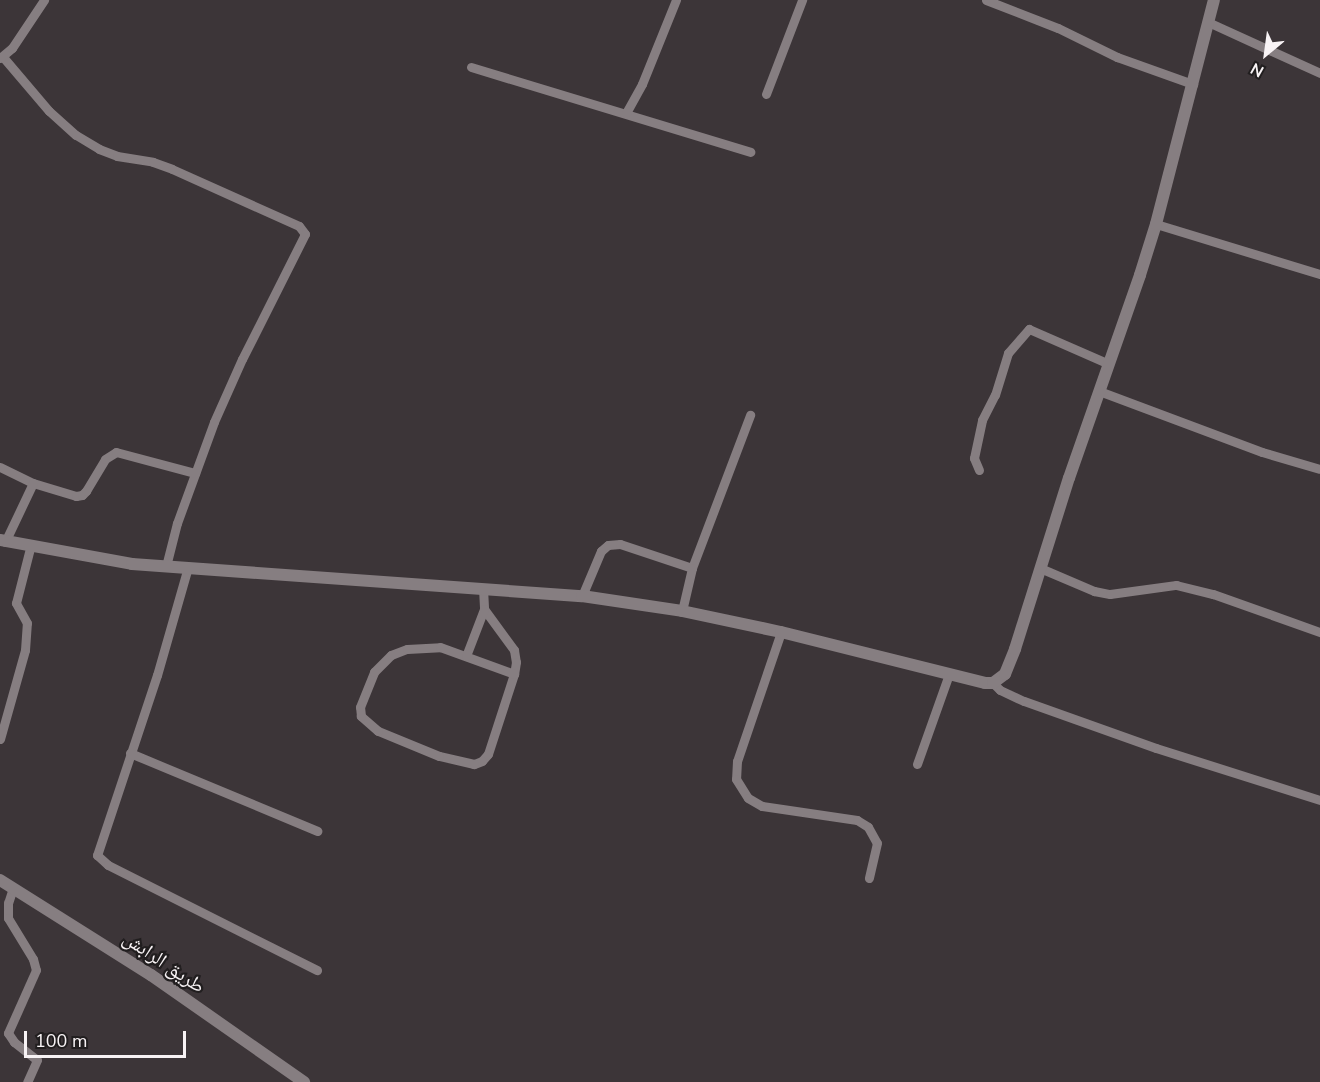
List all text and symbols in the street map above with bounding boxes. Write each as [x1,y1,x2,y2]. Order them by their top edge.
north arrow [1236,24,1296,84]
text: N [1247,57,1268,82]
street label: طريق الرابش [118,926,210,998]
scale bar [27,1019,189,1057]
text: 100 m [35,1029,87,1053]

